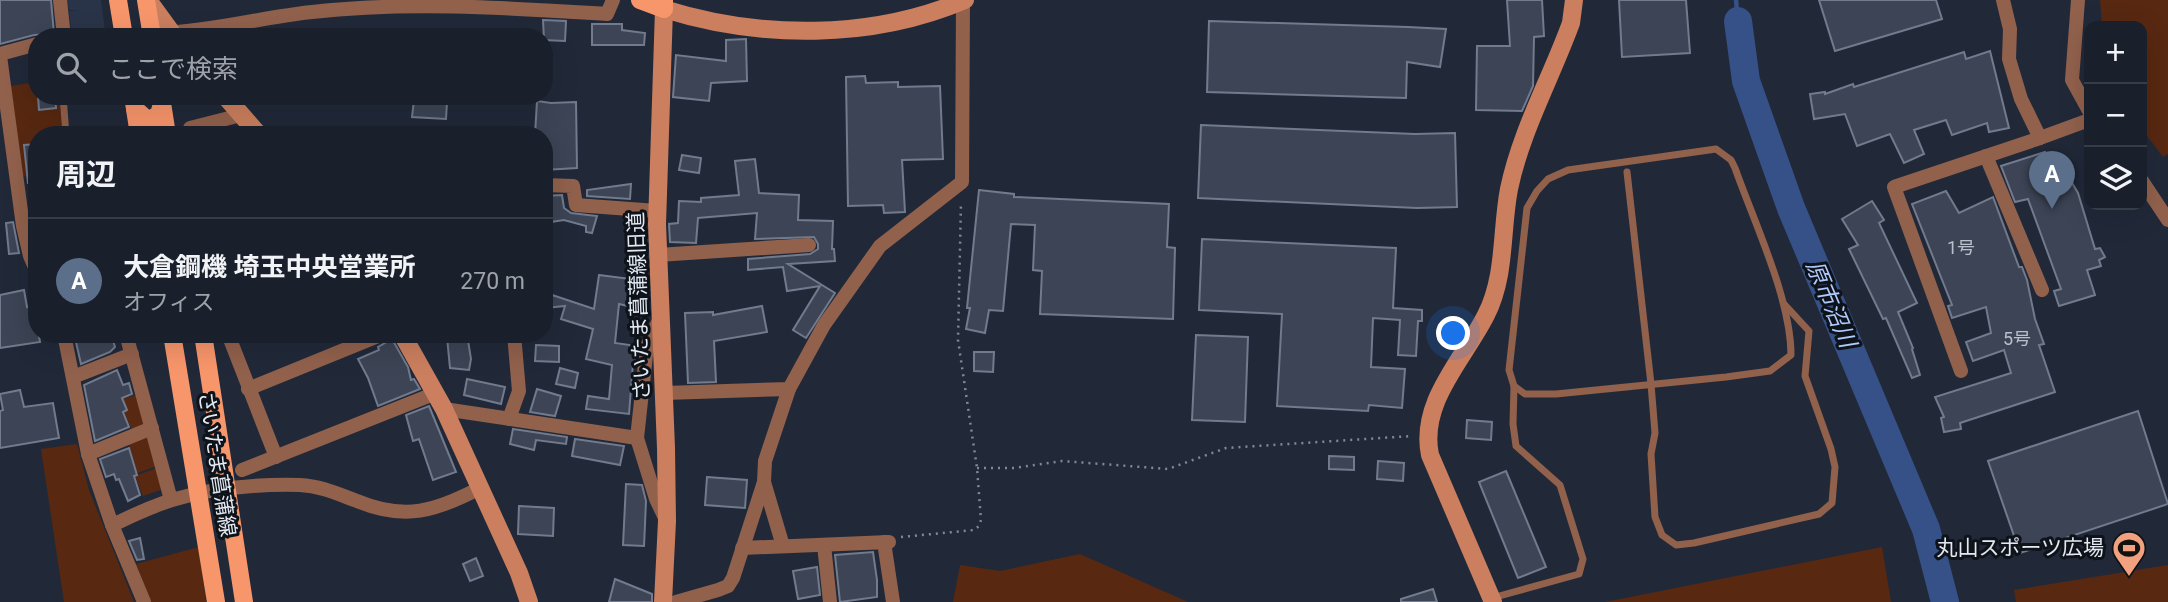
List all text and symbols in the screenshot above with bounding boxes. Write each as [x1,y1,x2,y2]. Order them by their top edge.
map controls [2084,21,2147,210]
button: + [2084,21,2147,84]
search box [28,28,553,105]
icon: search [52,48,90,86]
text: ここで検索 [108,54,238,84]
button: − [2084,84,2147,147]
button: layers [2084,147,2147,210]
pin: A [2029,151,2075,209]
text: 周辺 [56,157,116,192]
street label: さいたま菖蒲線旧道 [624,211,654,401]
house number: 1号 [1947,237,1975,258]
text: 大倉鋼機 埼玉中央営業所 [123,252,415,282]
water label: 原市沼川 [1801,256,1863,354]
text: A [71,268,87,295]
text: 270 m [460,268,525,295]
text: オフィス [123,289,215,316]
your location [1436,316,1470,350]
house number: 5号 [2003,328,2031,349]
street label: さいたま菖蒲線 [194,390,240,538]
sports icon: 丸山スポーツ広場 [2110,529,2148,578]
place label: 丸山スポーツ広場 [1936,536,2104,560]

